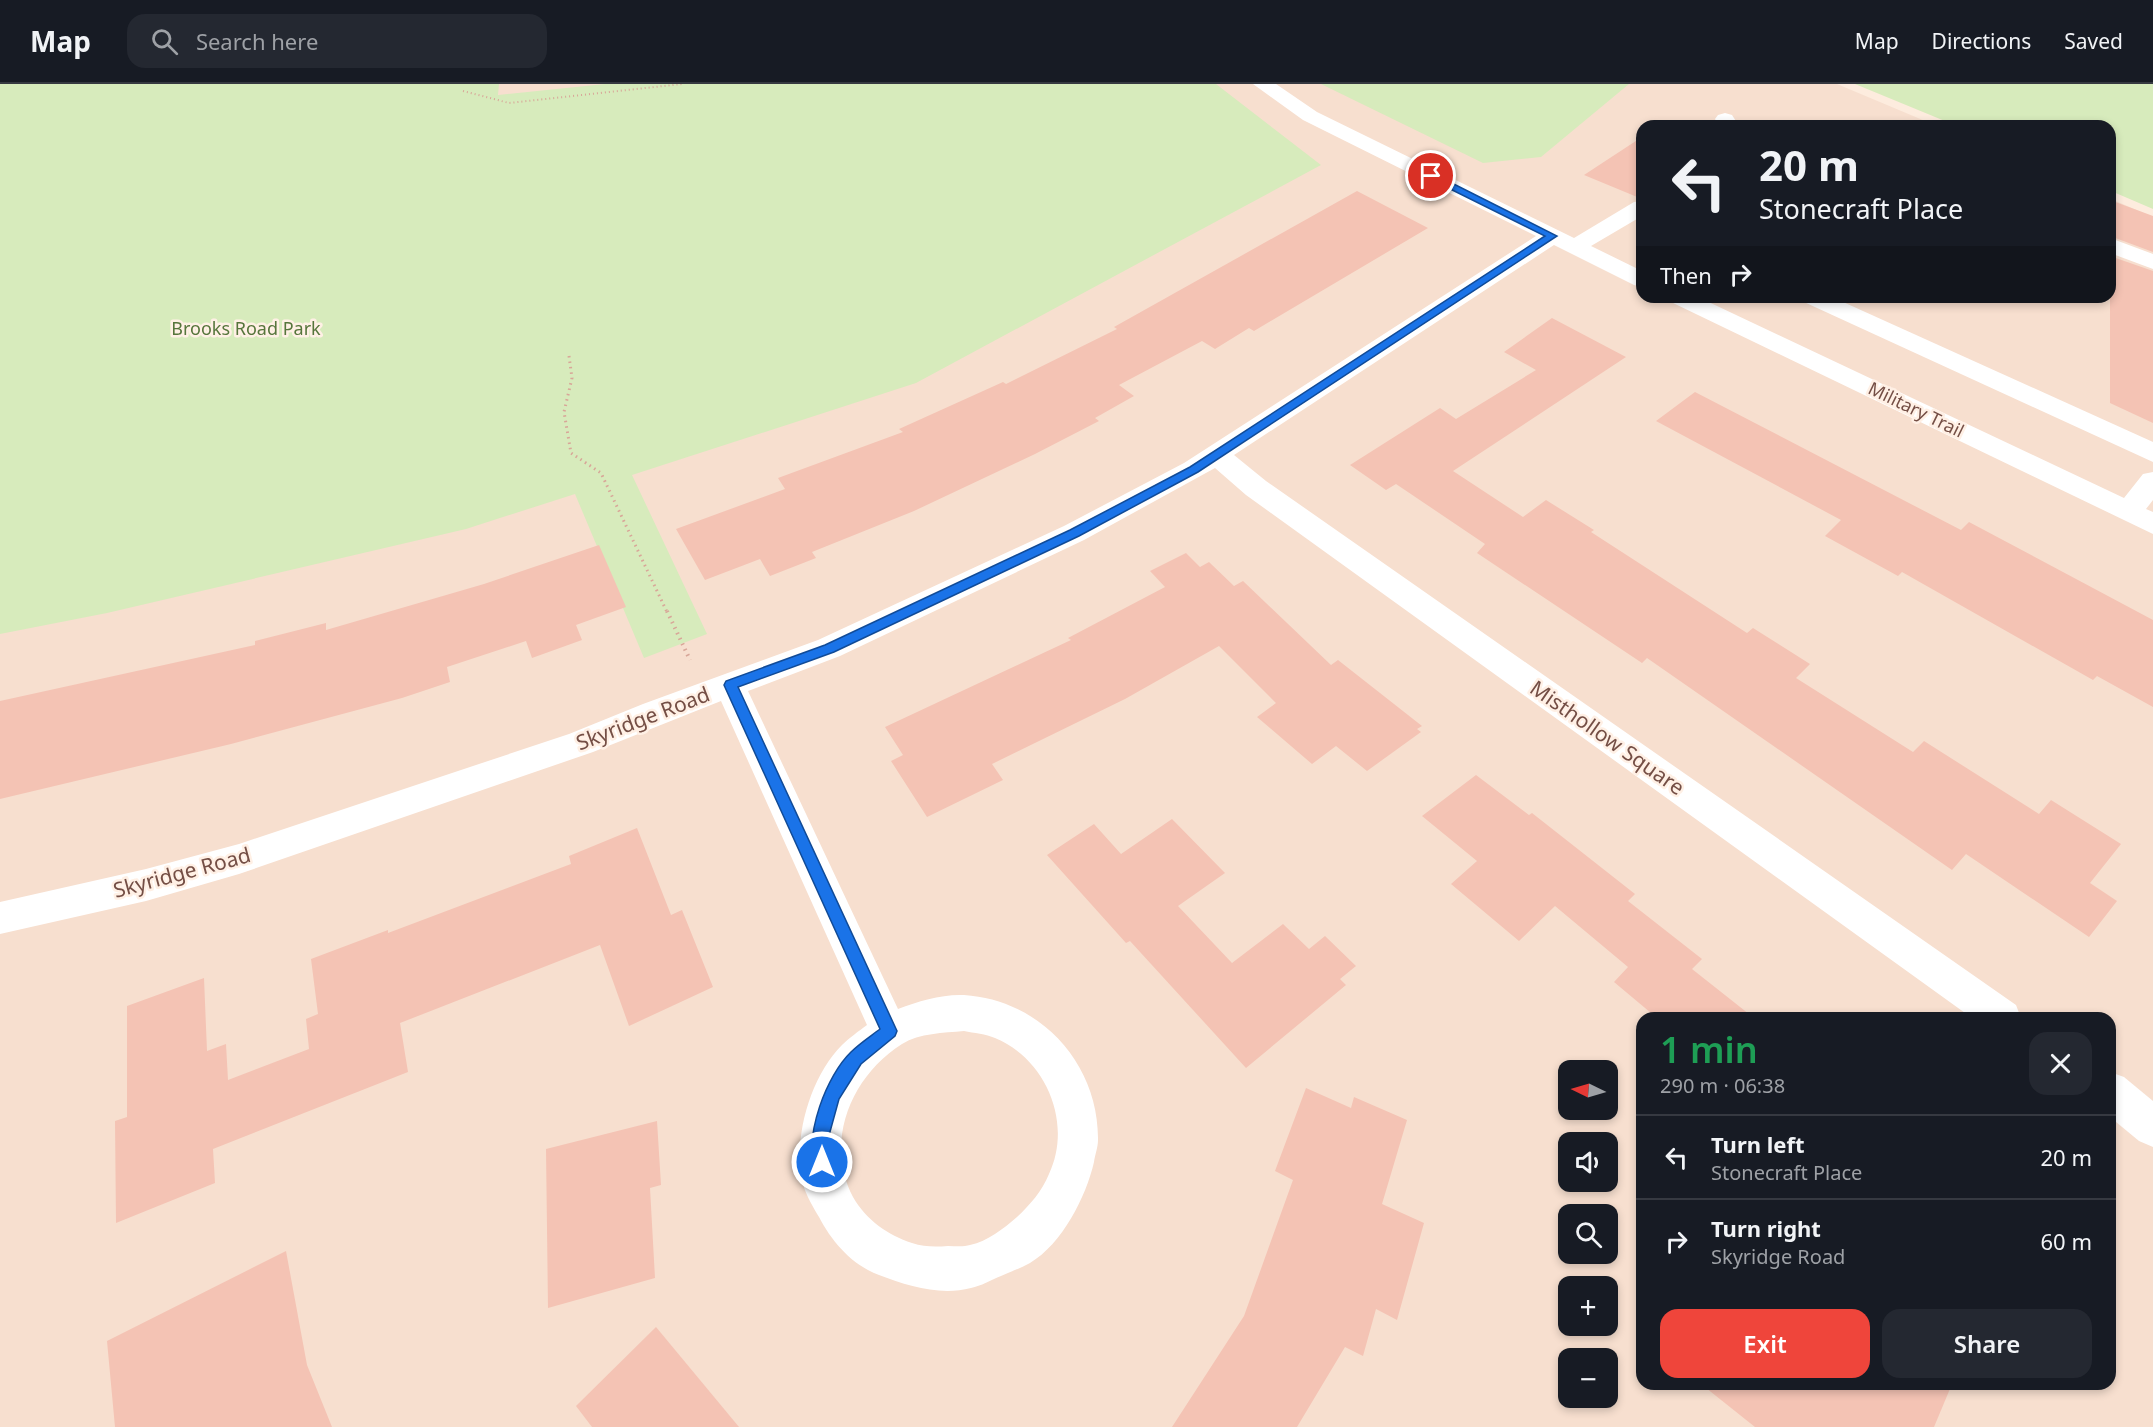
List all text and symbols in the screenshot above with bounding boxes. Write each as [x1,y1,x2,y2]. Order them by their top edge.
search box [127,14,547,68]
text: Map [30,22,91,60]
icon: search [148,25,181,58]
text: Search here [196,26,318,56]
text: Map [1855,27,1899,55]
text: Directions [1932,27,2031,55]
text: Saved [2064,27,2123,55]
text: 20 m [1759,136,1859,193]
icon: left [1660,144,1738,222]
pin [1405,150,1456,201]
icon: arrive [1414,159,1447,192]
text: Stonecraft Place [1759,190,1963,227]
icon: right [1724,258,1757,291]
text: Then [1660,260,1712,290]
park label: Brooks Road Park [171,316,321,340]
street label: Military Trail [1865,376,1968,443]
street label: Misthollow Square [1525,673,1690,801]
street label: Skyridge Road [572,680,714,756]
street label: Skyridge Road [110,840,254,904]
text: 1 min [1660,1025,1758,1074]
button: close [2029,1032,2092,1095]
north arrow [1558,1060,1618,1120]
map controls [1558,1060,1618,1408]
text: 290 m · 06:38 [1660,1072,1785,1099]
text: Turn left [1711,1129,1805,1159]
position arrow [790,1130,854,1194]
button: sound [1558,1132,1618,1192]
icon: left [1660,1141,1693,1174]
text: 20 m [2041,1142,2092,1172]
text: Stonecraft Place [1711,1159,1862,1186]
button: search [1558,1204,1618,1264]
text: Turn right [1711,1213,1821,1243]
icon: right [1660,1225,1693,1258]
text: 60 m [2041,1226,2092,1256]
text: Skyridge Road [1711,1243,1845,1270]
button: + [1558,1276,1618,1336]
button: Exit [1660,1309,1870,1378]
button: Share [1882,1309,2092,1378]
button: − [1558,1348,1618,1408]

